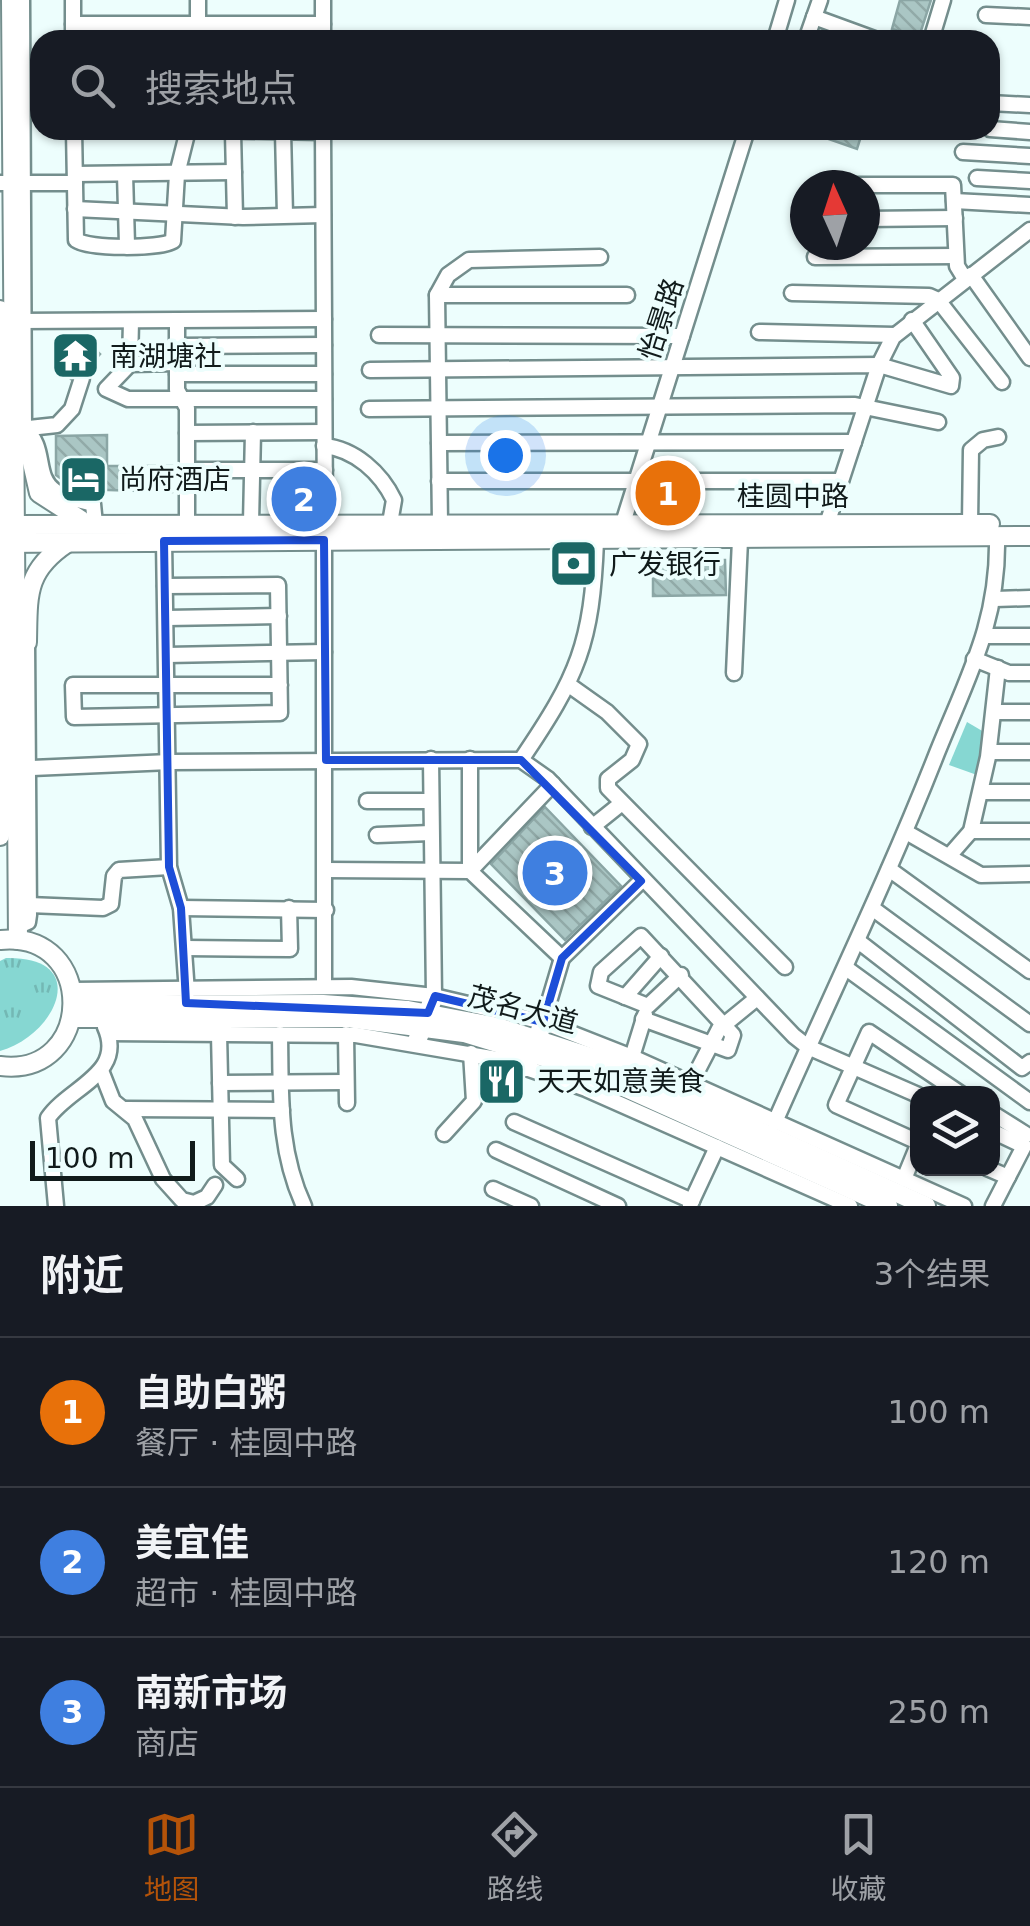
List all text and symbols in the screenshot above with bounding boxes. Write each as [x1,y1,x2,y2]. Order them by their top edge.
search box [30,30,1000,140]
icon: search [65,58,120,113]
text: 搜索地点 [145,67,297,111]
north arrow [790,170,880,260]
street label: 怡景路 [633,274,690,364]
temple icon: 南湖塘社 [49,330,101,382]
place label: 南湖塘社 [110,340,222,373]
your location [480,430,531,481]
hotel icon: 尚府酒店 [58,453,110,505]
pin: 1 [636,456,700,530]
pin: 2 [272,462,336,536]
place label: 尚府酒店 [119,463,231,496]
street label: 桂圆中路 [737,480,849,513]
bank icon: 广发银行 [548,538,600,590]
place label: 广发银行 [609,548,721,581]
pin: 3 [522,836,588,910]
street label: 茂名大道 [465,979,581,1040]
restaurant icon: 天天如意美食 [476,1055,528,1107]
place label: 天天如意美食 [537,1065,705,1098]
map controls [910,1086,1000,1176]
button: layers [910,1086,1000,1176]
scale bar [30,1136,195,1180]
text: 100 m [45,1142,135,1175]
text: 附近 [40,1251,124,1300]
text: 3个结果 [874,1255,990,1293]
text: 自助白粥 [135,1371,287,1415]
text: 1 [61,1393,84,1431]
text: 100 m [888,1393,990,1431]
text: 餐厅 · 桂圆中路 [135,1424,358,1462]
text: 美宜佳 [135,1521,249,1565]
text: 2 [61,1543,84,1581]
text: 120 m [888,1543,990,1581]
text: 超市 · 桂圆中路 [135,1574,358,1612]
text: 南新市场 [135,1671,287,1715]
text: 3 [61,1693,84,1731]
text: 250 m [888,1693,990,1731]
text: 商店 [135,1724,199,1762]
tab: 地图 [144,1807,200,1907]
tab: 路线 [487,1807,543,1907]
tab: 收藏 [830,1807,886,1907]

